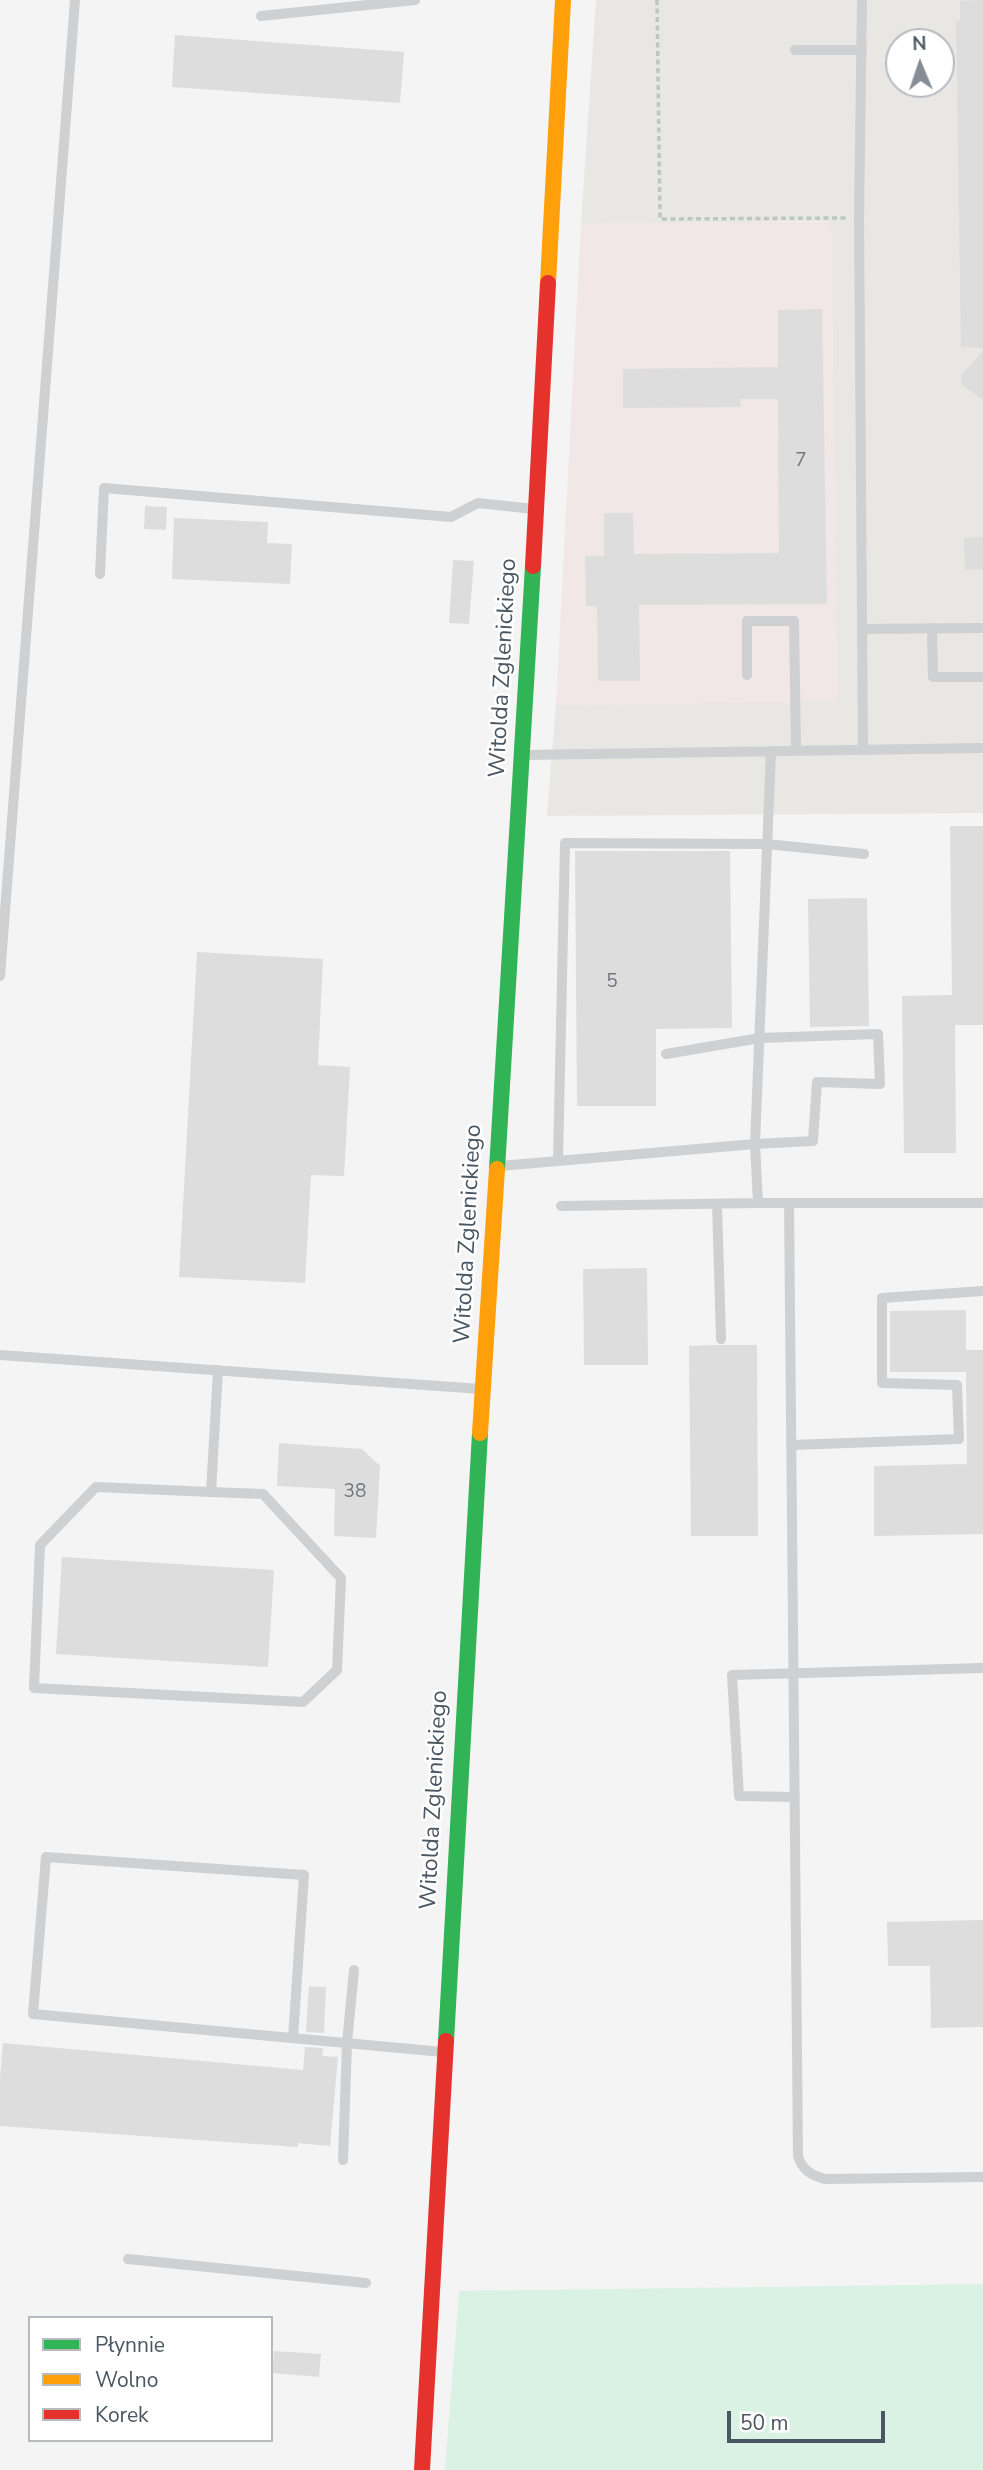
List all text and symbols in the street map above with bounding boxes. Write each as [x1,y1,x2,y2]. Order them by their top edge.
north arrow [885,28,955,98]
text: N [912,31,927,57]
house number: 7 [795,450,807,472]
street label: Witolda Zglenickiego [484,558,524,778]
house number: 5 [606,971,618,993]
street label: Witolda Zglenickiego [449,1124,489,1344]
house number: 38 [344,1481,366,1503]
street label: Witolda Zglenickiego [415,1690,455,1910]
legend [28,2316,273,2442]
text: Płynnie [95,2331,165,2359]
text: Wolno [95,2366,158,2394]
scale bar [731,2396,888,2440]
text: Korek [95,2401,149,2429]
text: 50 m [740,2409,789,2437]

